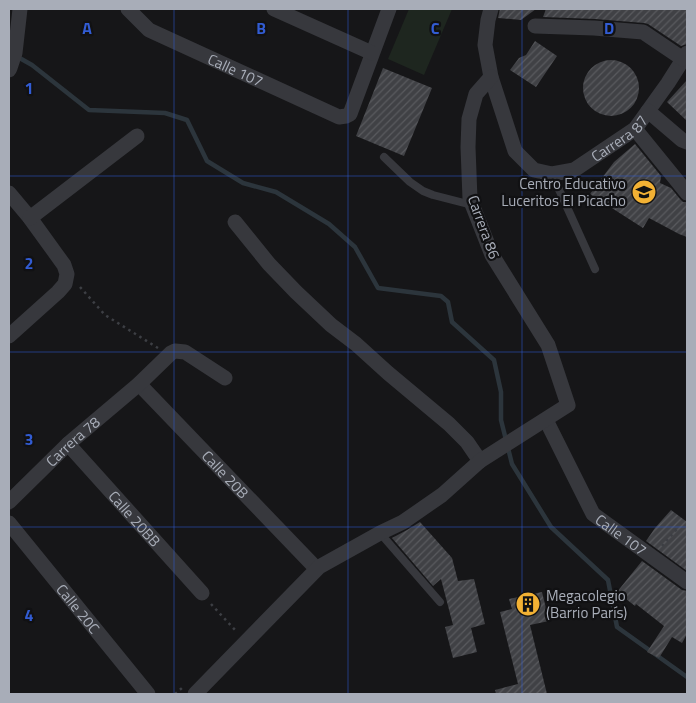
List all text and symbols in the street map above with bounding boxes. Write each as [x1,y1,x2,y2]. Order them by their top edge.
text: A [82,16,92,40]
text: B [256,16,266,40]
text: C [431,16,440,40]
text: D [604,16,614,40]
street label: Calle 107 [204,47,267,92]
text: 1 [25,76,33,100]
street label: Carrera 87 [586,110,653,167]
place label: Centro Educativo Luceritos El Picacho [501,172,626,212]
school or university icon: Centro Educativo Luceritos El Picacho [631,179,657,205]
street label: Carrera 86 [462,192,506,262]
text: 2 [25,251,33,275]
street label: Carrera 78 [40,410,105,472]
text: 3 [25,427,33,451]
street label: Calle 20B [197,445,255,504]
street label: Calle 20BB [103,485,166,552]
street label: Calle 107 [591,508,652,561]
street label: Calle 20C [51,578,106,638]
place label: Megacolegio (Barrio París) [546,584,627,624]
building icon: Megacolegio (Barrio París) [515,591,541,617]
text: 4 [25,603,34,627]

